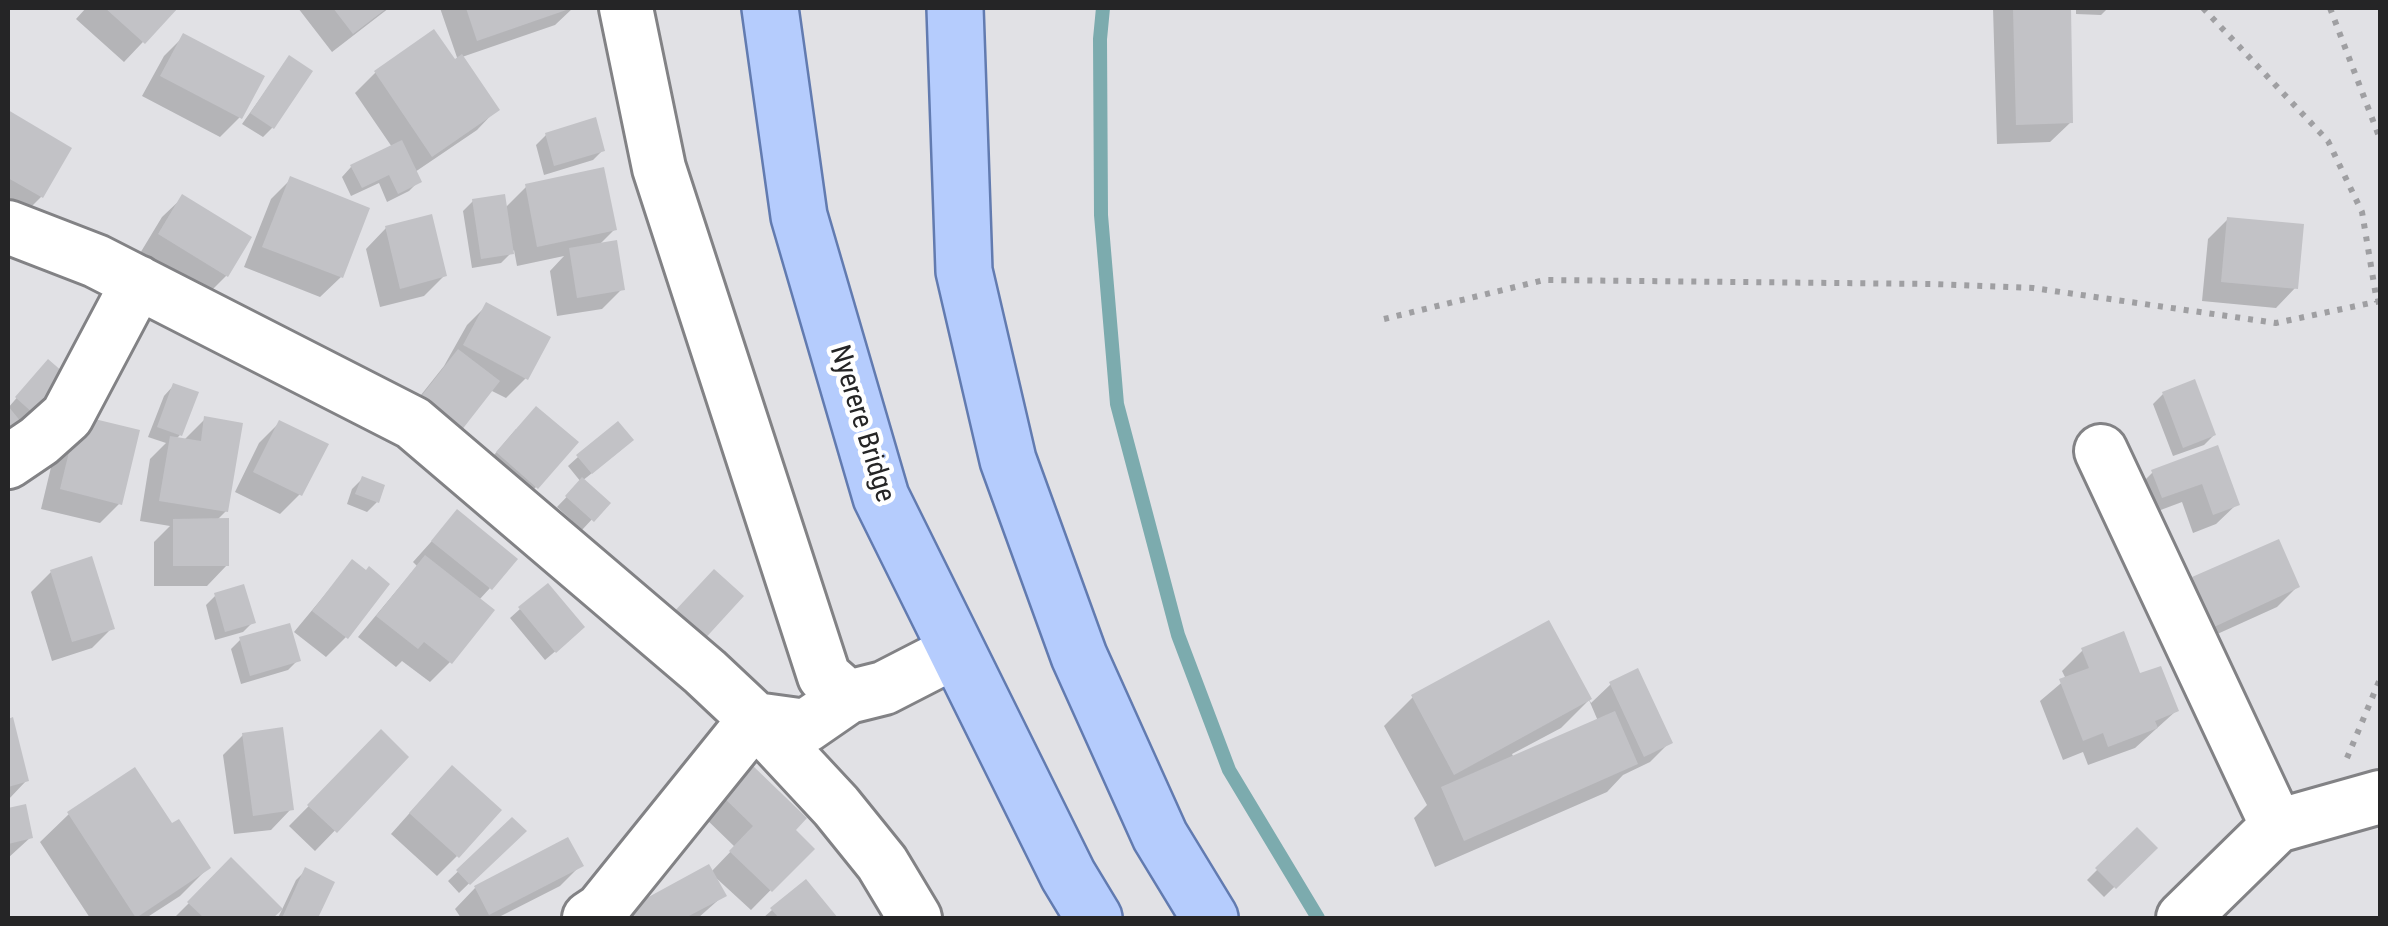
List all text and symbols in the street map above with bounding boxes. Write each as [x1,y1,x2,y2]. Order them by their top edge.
street label: Nyerere Bridge [821,342,901,506]

